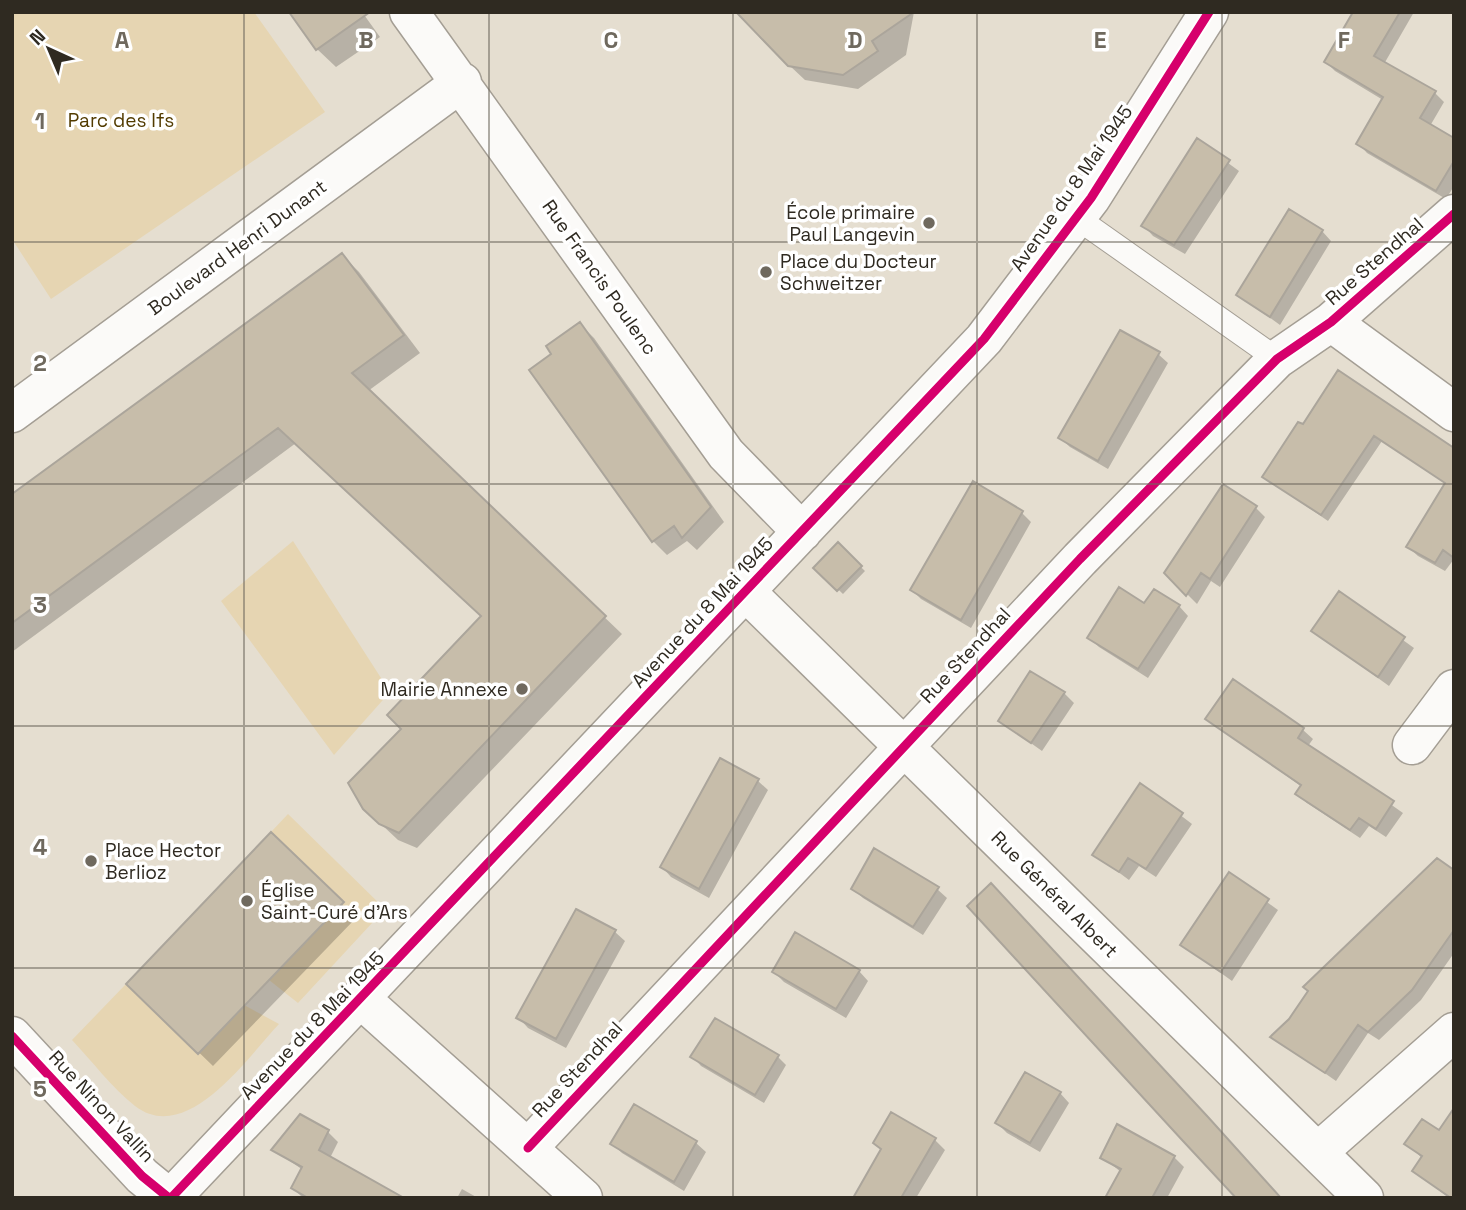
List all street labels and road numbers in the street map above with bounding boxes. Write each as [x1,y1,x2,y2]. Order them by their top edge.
street label: Avenue du 8 Mai 1945 [1005,100,1138,276]
street label: Boulevard Henri Dunant [143,174,332,321]
street label: Rue Francis Poulenc [537,195,663,360]
street label: Rue Stendhal [1320,212,1429,311]
street label: Avenue du 8 Mai 1945 [626,532,779,693]
street label: Rue Stendhal [915,602,1016,709]
street label: Rue Général Albert [986,826,1123,963]
street label: Avenue du 8 Mai 1945 [235,946,390,1105]
street label: Rue Stendhal [527,1016,628,1123]
street label: Rue Ninon Vallin [43,1045,160,1168]

